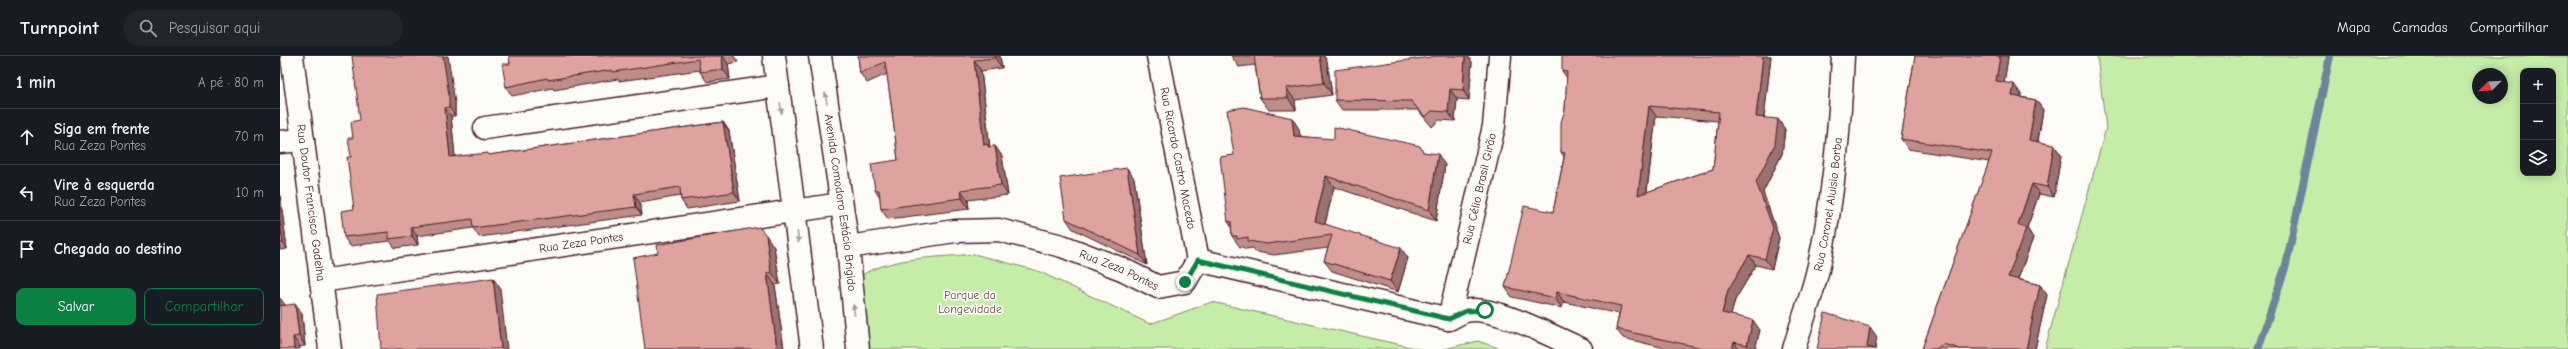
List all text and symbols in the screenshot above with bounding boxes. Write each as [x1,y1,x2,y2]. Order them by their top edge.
search box [123,10,403,46]
text: Turnpoint [20,17,99,39]
icon: search [137,17,159,39]
text: Pesquisar aqui [169,19,260,37]
text: Mapa [2337,19,2371,36]
text: Camadas [2393,19,2448,36]
text: Compartilhar [2470,19,2548,36]
north arrow [2472,68,2508,104]
map controls [2520,68,2556,176]
button: + [2520,68,2556,104]
text: 1 min [16,73,56,92]
text: A pé · 80 m [198,75,264,90]
street label: Rua Ricardo Castro Macedo [1157,86,1199,230]
one-way arrow [823,92,829,104]
one-way arrow [778,102,784,115]
button: − [2520,104,2556,140]
street label: Avenida Comodoro Estácio Brigido [822,113,859,292]
text: Siga em frente [54,120,150,138]
street label: Rua Doutor Francisco Gadelha [294,123,328,282]
icon: ahead [16,126,38,148]
text: 70 m [235,129,264,144]
street label: Rua Célio Brasil Girão [1460,132,1499,245]
street label: Rua Coronel Aluisio Borba [1811,137,1845,273]
text: Rua Zeza Pontes [54,138,146,153]
button: layers [2520,140,2556,176]
text: Vire à esquerda [54,176,155,194]
icon: left [16,182,38,204]
text: 10 m [236,185,264,200]
text: Rua Zeza Pontes [54,194,146,209]
street label: Rua Zeza Pontes [538,229,624,256]
one-way arrow [795,231,801,243]
icon: arrive [16,238,38,260]
text: Chegada ao destino [54,240,182,258]
street label: Rua Zeza Pontes [1078,246,1161,293]
route end [1176,273,1194,291]
button: Salvar [16,288,136,325]
button: Compartilhar [144,288,264,325]
park label: Parque da Longevidade [938,288,1002,316]
route start [1476,301,1494,319]
one-way arrow [851,304,858,316]

